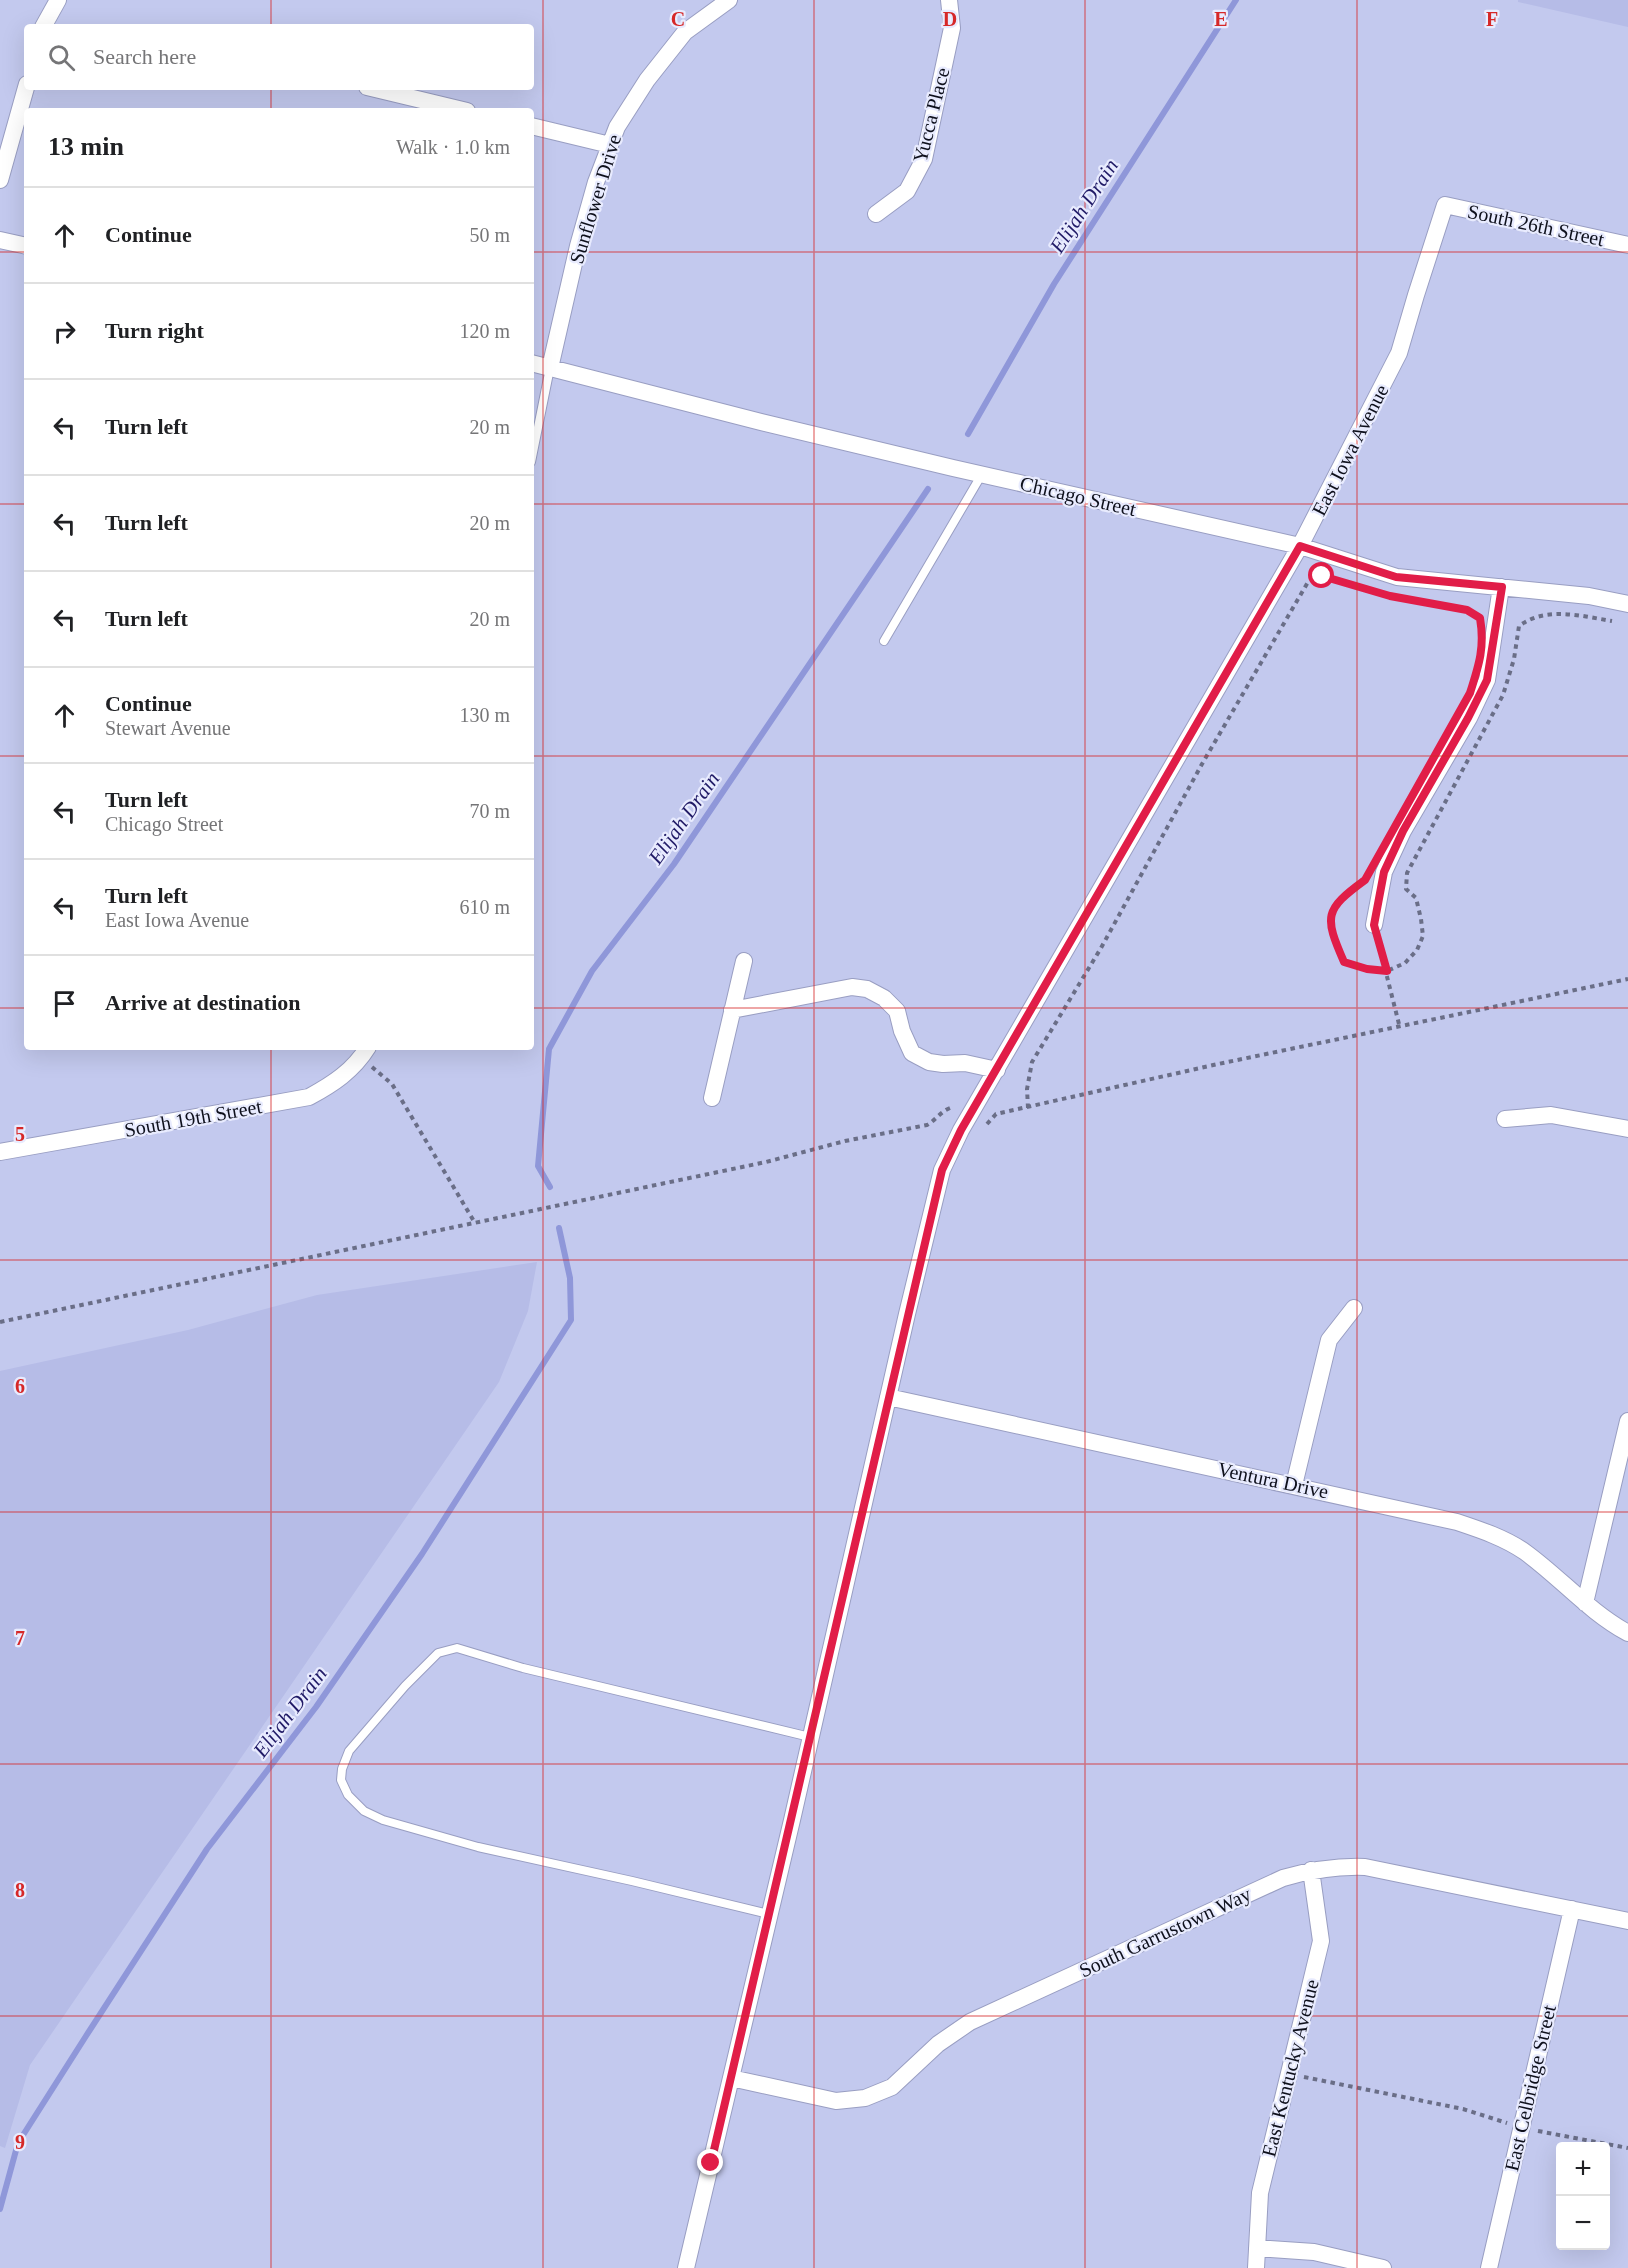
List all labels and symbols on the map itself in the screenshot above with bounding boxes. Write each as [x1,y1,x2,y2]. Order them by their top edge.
text: C [671,8,685,30]
text: D [943,8,957,30]
text: E [1214,8,1228,30]
text: F [1486,8,1498,30]
street label: Yucca Place [909,65,953,165]
street label: Sunflower Drive [565,132,625,266]
water label: Elijah Drain [1044,155,1123,258]
street label: South 26th Street [1466,200,1607,250]
street label: East Iowa Avenue [1308,381,1393,519]
street label: Chicago Street [1018,472,1139,521]
route start [1308,562,1334,588]
water label: Elijah Drain [643,767,724,869]
street label: South 19th Street [123,1095,264,1141]
text: 5 [15,1123,25,1145]
text: 6 [15,1375,25,1397]
street label: Ventura Drive [1216,1458,1331,1503]
text: 7 [15,1627,25,1649]
water label: Elijah Drain [248,1662,332,1763]
text: 8 [15,1879,25,1901]
street label: South Garrustown Way [1076,1883,1255,1982]
street label: East Kentucky Avenue [1257,1977,1324,2159]
street label: East Celbridge Street [1500,2002,1561,2173]
text: 9 [15,2131,25,2153]
route end [697,2149,723,2175]

